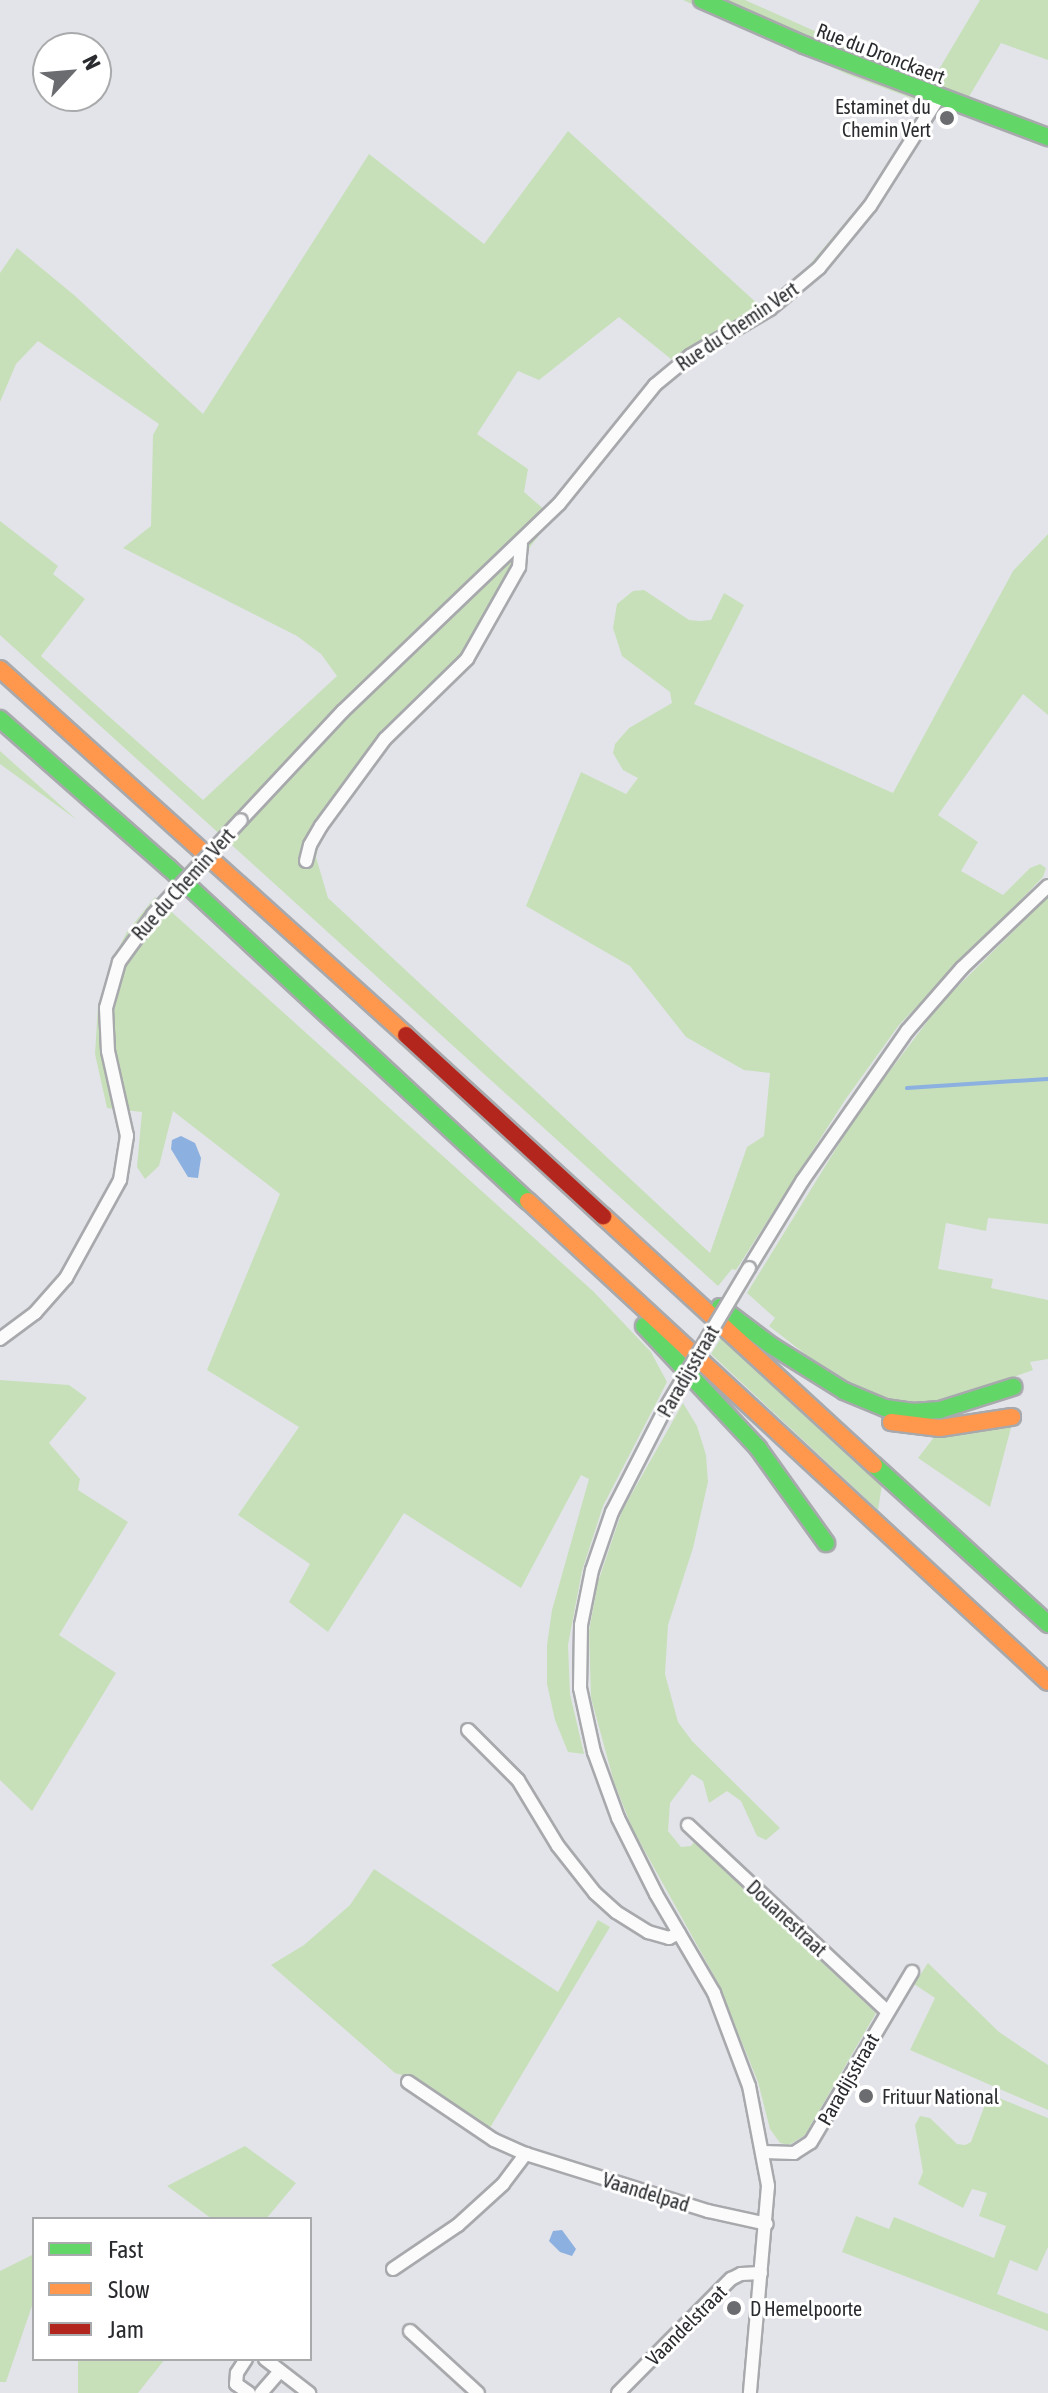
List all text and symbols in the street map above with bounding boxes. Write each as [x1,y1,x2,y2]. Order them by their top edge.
street label: Rue du Dronckaert [813,17,949,89]
north arrow [32,32,112,112]
text: N [77,51,106,74]
place label: Estaminet du Chemin Vert [835,94,931,141]
marker: Estaminet du Chemin Vert [938,109,956,127]
street label: Rue du Chemin Vert [671,276,803,376]
street label: Rue du Chemin Vert [126,823,240,945]
street label: Paradijsstraat [652,1321,724,1421]
street label: Douanestraat [742,1875,832,1961]
street label: Paradijsstraat [812,2029,884,2129]
place label: Frituur National [882,2084,999,2108]
marker: Frituur National [857,2087,875,2105]
street label: Vaandelpad [600,2167,692,2217]
legend [32,2217,312,2361]
text: Fast [108,2236,144,2263]
text: Slow [108,2276,150,2303]
street label: Vaandelstraat [641,2280,731,2370]
place label: D Hemelpoorte [750,2296,862,2320]
marker: D Hemelpoorte [725,2299,743,2317]
text: Jam [108,2316,144,2343]

